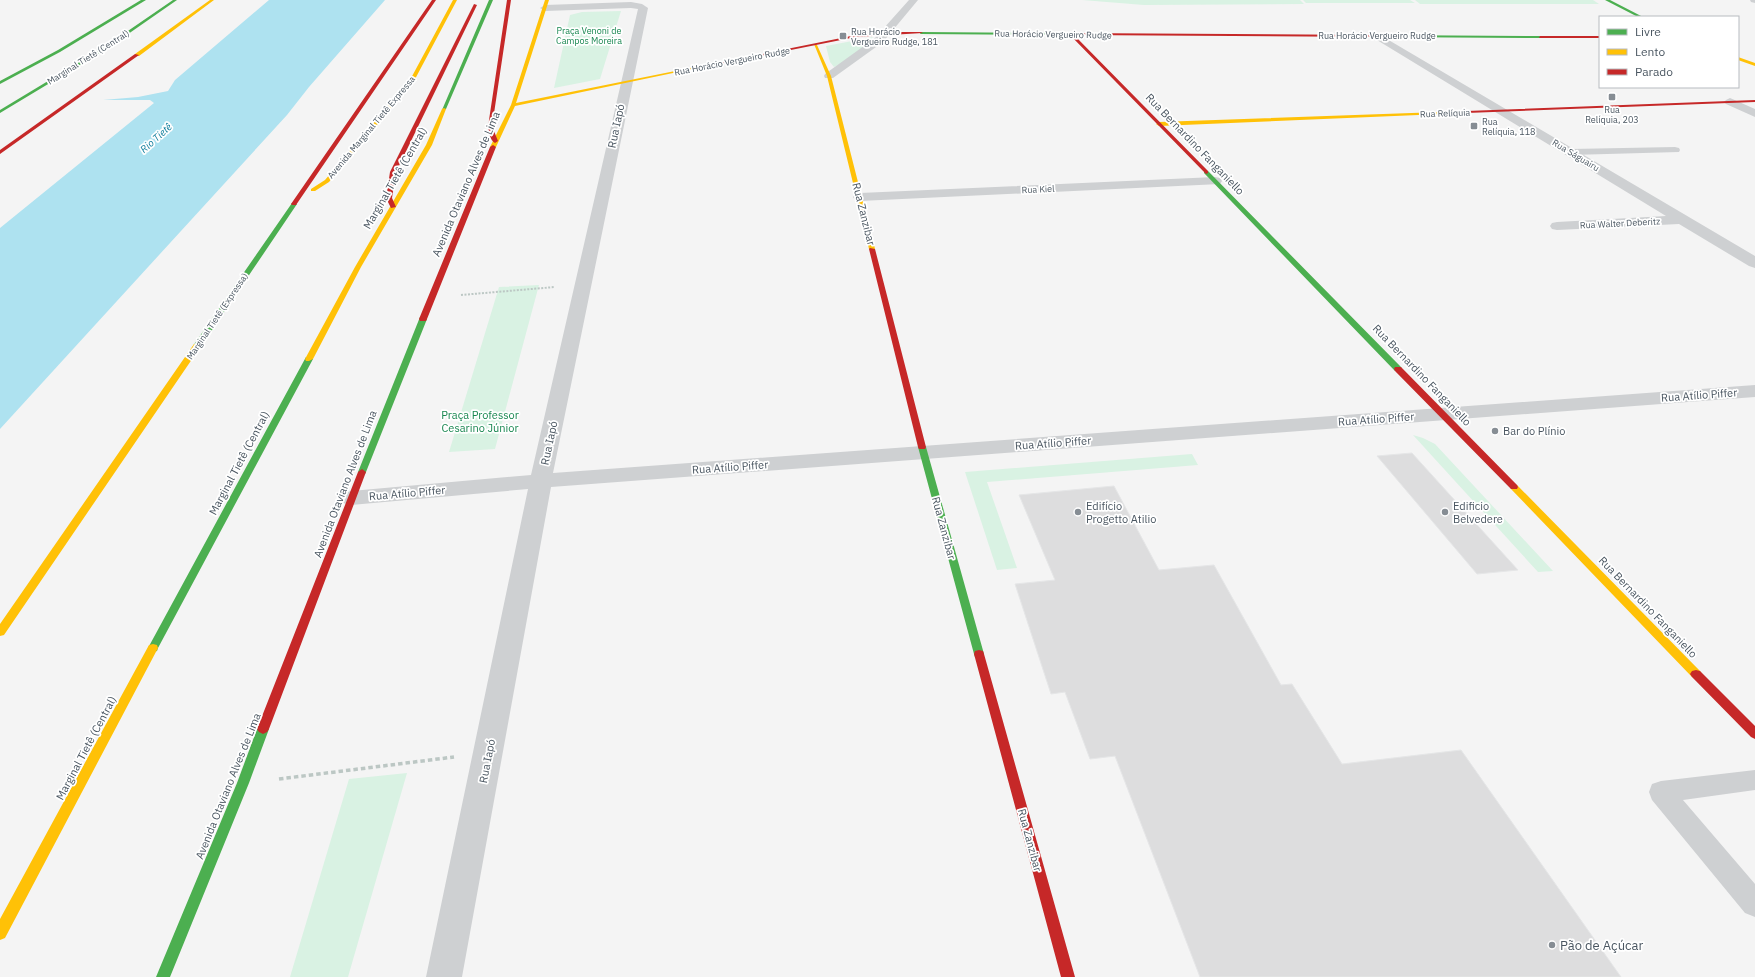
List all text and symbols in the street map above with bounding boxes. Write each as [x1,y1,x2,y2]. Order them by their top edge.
legend [1599,16,1739,88]
text: Livre [1635,24,1661,39]
park label: Praça Venoni de Campos Moreira [556,25,622,46]
place label: Rua Horácio Vergueiro Rudge, 181 [851,26,938,47]
street label: Marginal Tietê (Central) [45,27,131,87]
street label: Rua Horácio Vergueiro Rudge [994,27,1112,41]
street label: Rua Horácio Vergueiro Rudge [1318,30,1436,41]
marker: Rua Horácio Vergueiro Rudge, 181 [838,31,848,41]
street label: Rua Horácio Vergueiro Rudge [673,44,791,78]
text: Lento [1635,44,1665,59]
text: Parado [1635,64,1673,79]
street label: Avenida Marginal Tietê Expressa [325,73,417,180]
street label: Rua Bernardino Fanganiello [1143,90,1247,198]
marker: Rua Relíquia, 203 [1607,92,1617,102]
street label: Rua Iapó [605,103,627,149]
place label: Rua Relíquia, 203 [1585,104,1639,125]
street label: Rua Relíquia [1420,107,1471,119]
street label: Avenida Otaviano Alves de Lima [429,109,503,259]
place label: Rua Relíquia, 118 [1482,116,1536,137]
water label: Rio Tietê [137,120,175,156]
marker: Rua Relíquia, 118 [1469,121,1479,131]
street label: Marginal Tietê (Central) [360,124,430,232]
street label: Rua Ságuairu [1550,137,1602,173]
street label: Rua Zanzibar [849,181,879,247]
street label: Rua Kiel [1021,183,1055,195]
street label: Rua Walter Deberitz [1580,215,1660,231]
street label: Marginal Tietê (Expressa) [184,271,250,361]
street label: Rua Bernardino Fanganiello [1370,321,1474,429]
street label: Rua Atílio Piffer [1660,385,1738,405]
street label: Avenida Otaviano Alves de Lima [310,408,380,560]
park label: Praça Professor Cesarino Júnior [441,408,519,435]
street label: Marginal Tietê (Central) [206,409,272,517]
street label: Rua Atílio Piffer [1337,409,1415,429]
street label: Rua Iapó [538,420,560,466]
place label: Bar do Plínio [1503,424,1565,438]
marker: Bar do Plínio [1490,426,1500,436]
street label: Rua Atílio Piffer [1014,433,1092,453]
street label: Rua Atílio Piffer [691,457,769,477]
street label: Rua Atílio Piffer [368,483,446,503]
street label: Rua Zanzibar [929,495,959,561]
place label: Edifício Progetto Atilio [1086,499,1156,526]
place label: Edificio Belvedere [1453,499,1503,526]
marker: Edifício Progetto Atilio [1073,507,1083,517]
marker: Edificio Belvedere [1440,507,1450,517]
street label: Rua Bernardino Fanganiello [1596,553,1700,661]
street label: Marginal Tietê (Central) [53,694,119,802]
street label: Avenida Otaviano Alves de Lima [192,711,264,861]
street label: Rua Iapó [476,738,498,784]
street label: Rua Zanzibar [1015,807,1045,873]
place label: Pão de Açúcar [1560,937,1644,954]
marker: Pão de Açúcar [1547,940,1557,950]

